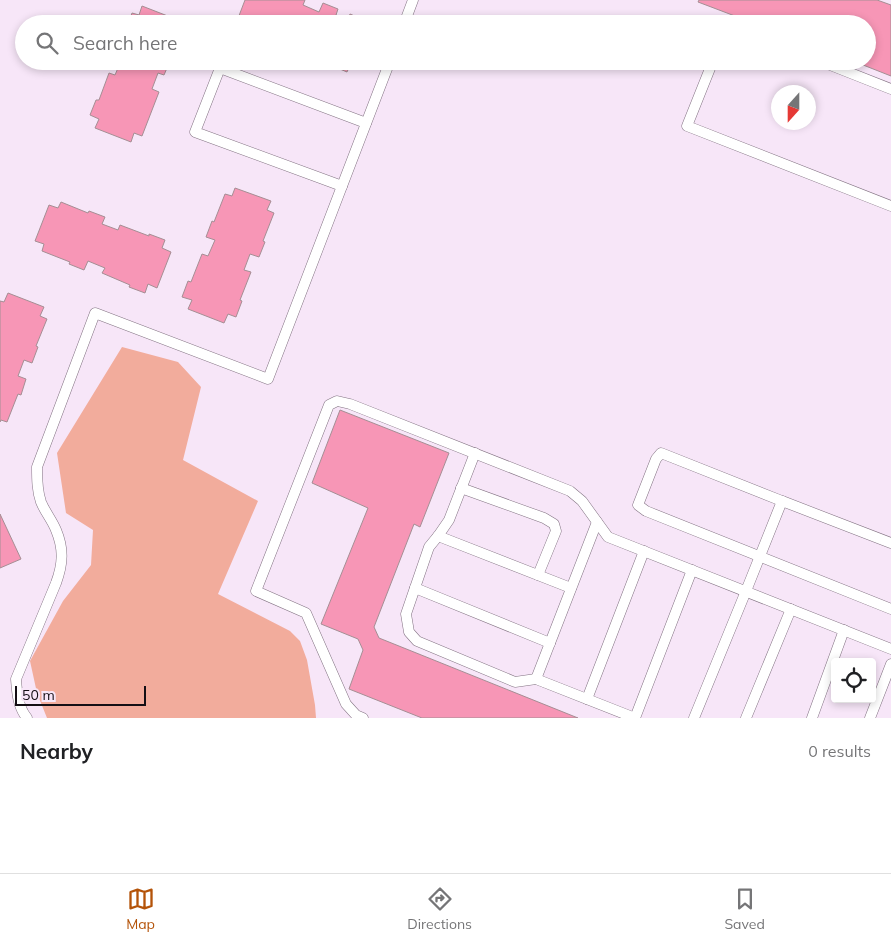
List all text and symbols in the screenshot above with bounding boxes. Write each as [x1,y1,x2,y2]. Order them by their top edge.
search box [15,15,876,70]
icon: search [33,29,61,57]
text: Search here [73,31,177,55]
north arrow [771,85,816,130]
map controls [831,658,876,703]
button: locate [831,658,876,703]
scale bar [15,683,146,706]
text: 50 m [22,686,55,704]
text: Nearby [20,738,93,764]
text: 0 results [808,741,871,761]
tab: Map [126,885,155,933]
tab: Directions [407,885,472,933]
tab: Saved [724,885,765,933]

